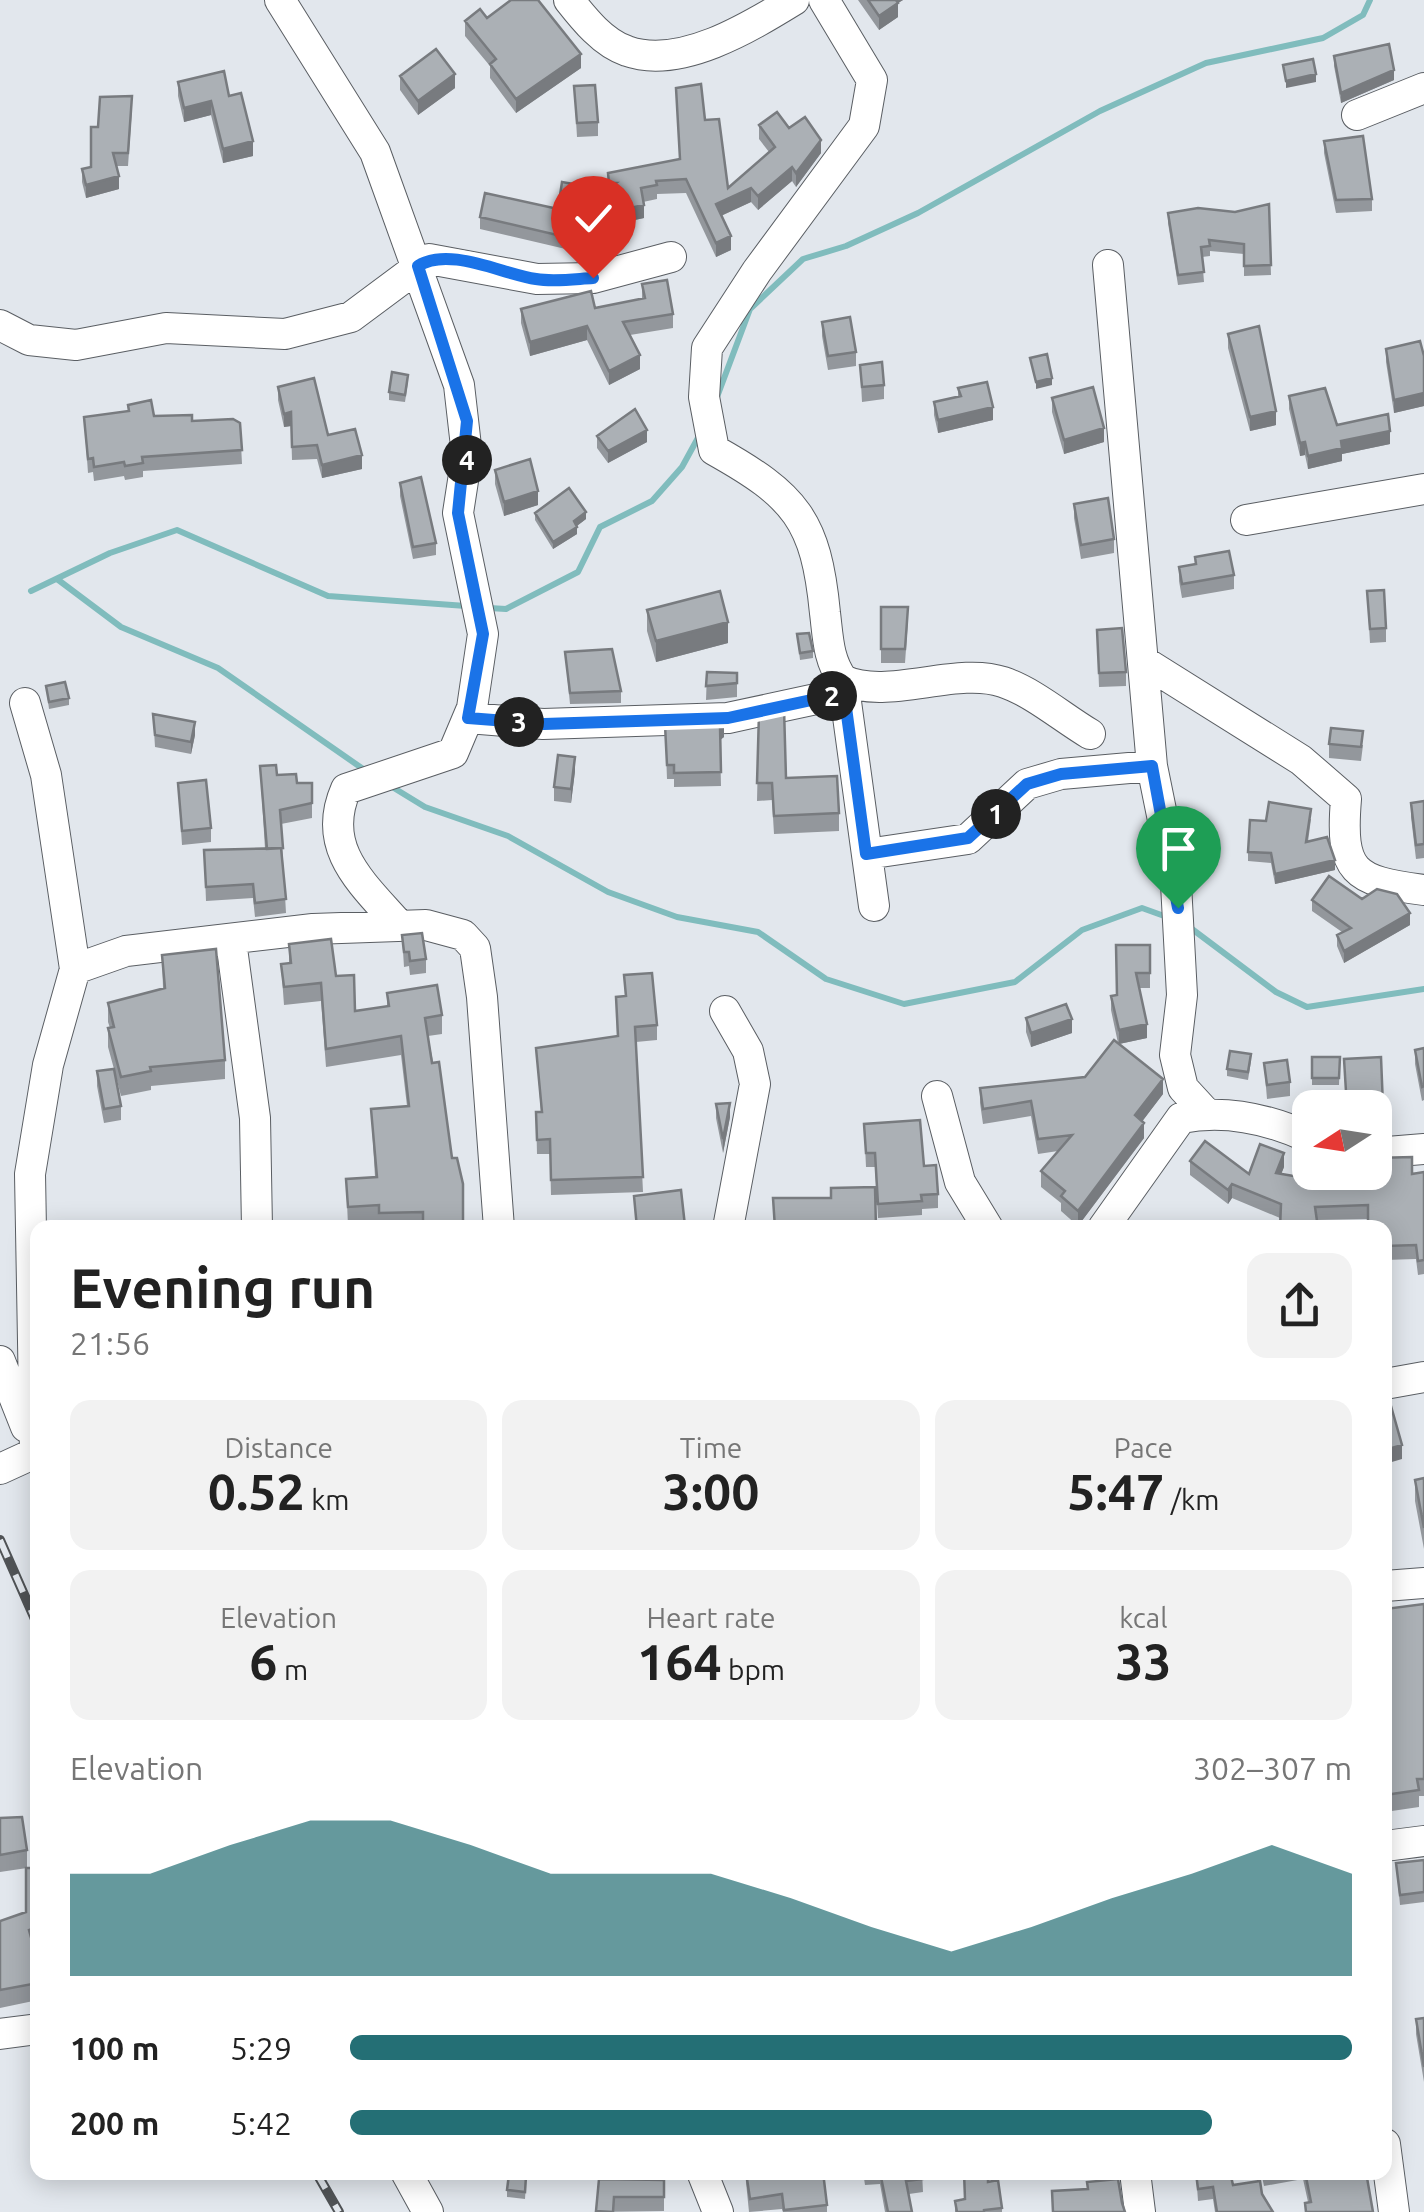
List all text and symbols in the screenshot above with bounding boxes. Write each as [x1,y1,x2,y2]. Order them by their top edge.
pin [551,176,636,279]
icon: check [566,191,621,246]
pin: 4 [442,435,492,485]
text: 4 [459,444,475,475]
pin: 2 [807,671,857,721]
text: 2 [824,680,840,711]
pin: 3 [494,697,544,747]
text: 3 [511,706,527,737]
pin: 1 [971,789,1021,839]
text: 1 [988,798,1004,829]
pin [1136,806,1221,909]
icon: arrive [1151,821,1206,876]
north arrow [1292,1090,1392,1190]
map controls [1292,1090,1392,1190]
button: share [1247,1253,1352,1358]
text: Evening run [70,1257,375,1318]
text: 21:56 [70,1325,150,1361]
text: Distance [224,1432,333,1463]
text: Time [680,1432,742,1463]
text: Pace [1114,1432,1173,1463]
text: 0.52 [208,1463,305,1519]
text: 3:00 [663,1463,759,1519]
text: 5:47 [1067,1463,1164,1519]
text: km [305,1484,349,1515]
text: /km [1164,1484,1219,1515]
text: Elevation [220,1602,337,1633]
text: Heart rate [647,1602,775,1633]
text: kcal [1119,1602,1168,1633]
text: 6 [249,1633,277,1689]
text: 164 [637,1633,722,1689]
text: 33 [1115,1633,1172,1689]
text: m [277,1654,308,1685]
text: bpm [722,1654,785,1685]
text: Elevation [70,1750,203,1786]
text: 302–307 m [1193,1750,1352,1786]
text: 100 m [70,2030,159,2066]
text: 5:29 [230,2030,292,2066]
text: 200 m [70,2105,159,2141]
text: 5:42 [230,2105,292,2141]

